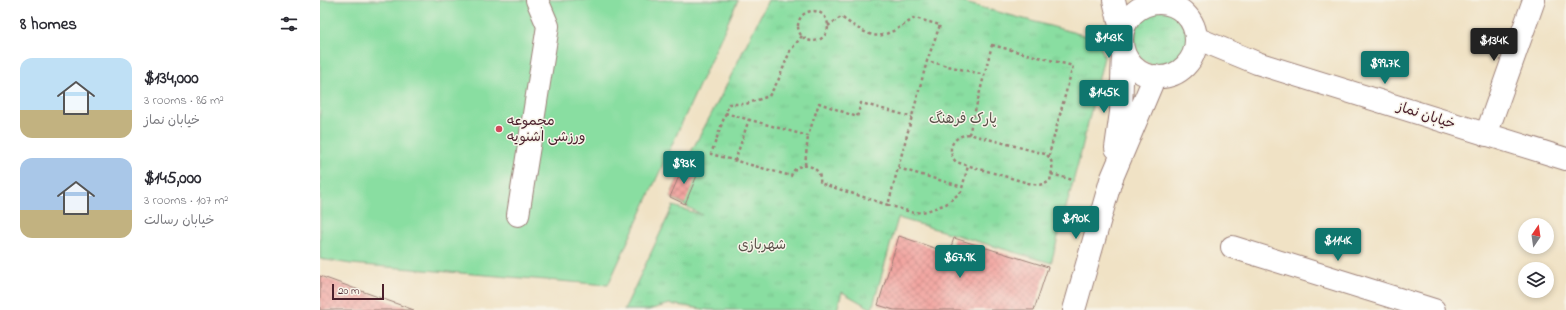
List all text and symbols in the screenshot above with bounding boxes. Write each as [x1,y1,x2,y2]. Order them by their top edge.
text: 8 homes [20,12,77,37]
icon: filters [278,13,300,35]
pin: $143K [1081,25,1137,59]
text: $143K [1094,28,1124,47]
pin: $134K [1466,28,1522,62]
text: $134K [1479,31,1509,50]
pin: $99.7K [1352,51,1418,85]
text: $99.7K [1370,54,1400,73]
text: $134,000 [144,66,199,91]
icon: home [52,74,100,122]
pin: $145K [1076,80,1132,114]
text: $145K [1088,83,1120,102]
text: 3 rooms · 86 m² [144,91,224,110]
street label: خیابان نماز [1393,96,1458,135]
park label: پارک فرهنگ [929,109,997,130]
text: خیابان نماز [144,111,200,130]
place label: مجموعه ورزشی اشنویه [507,111,585,148]
marker: مجموعه ورزشی اشنویه [494,124,504,134]
pin: $93K [660,151,708,185]
text: $93K [672,154,696,173]
text: $145,000 [144,166,201,191]
icon: home [52,174,100,222]
text: 3 rooms · 107 m² [144,191,228,210]
pin: $190K [1048,206,1104,240]
text: $190K [1062,209,1090,228]
text: خیابان رسالت [144,211,214,230]
north arrow [1518,218,1554,254]
map controls [1518,218,1554,298]
pin: $114K [1310,228,1366,262]
text: $114K [1324,231,1352,250]
park label: شهربازی [738,235,786,256]
pin: $67.9K [927,245,993,279]
text: $67.9K [944,248,976,267]
button: layers [1518,262,1554,298]
scale bar [332,282,384,301]
text: 20 m [338,283,360,299]

